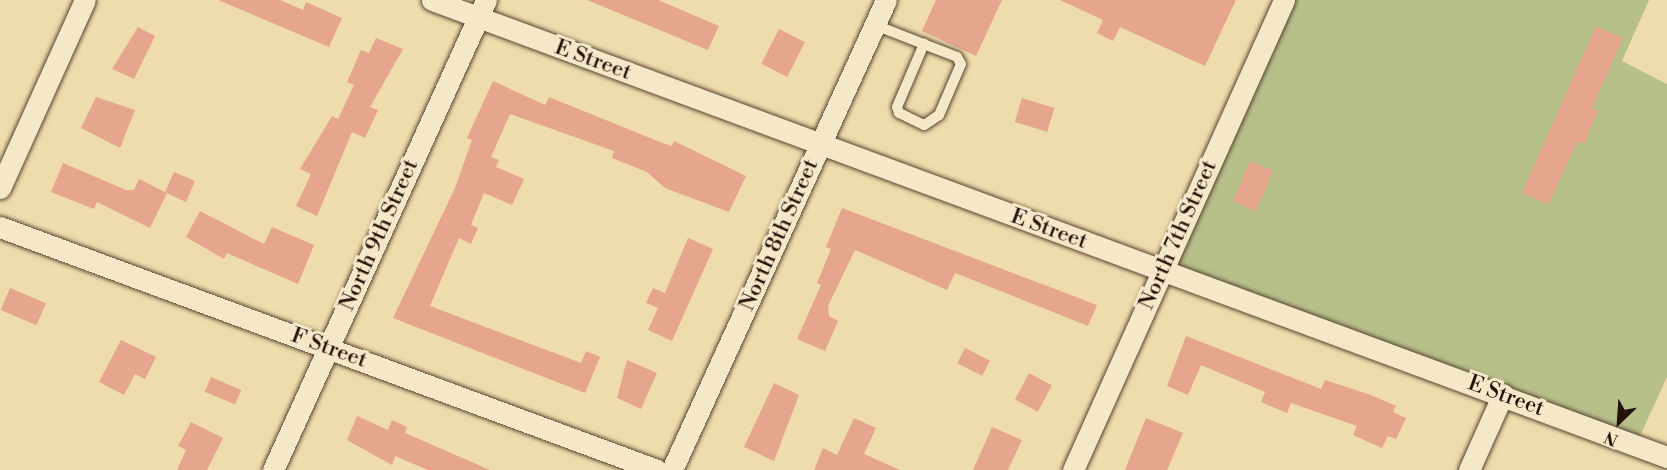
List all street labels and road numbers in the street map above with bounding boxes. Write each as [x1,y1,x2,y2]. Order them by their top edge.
street label: E Street [551,34,635,86]
street label: North 9th Street [334,155,424,315]
street label: North 8th Street [734,155,824,315]
street label: North 7th Street [1133,156,1223,314]
street label: E Street [1007,203,1091,255]
street label: F Street [287,322,371,374]
street label: E Street [1464,370,1548,422]

